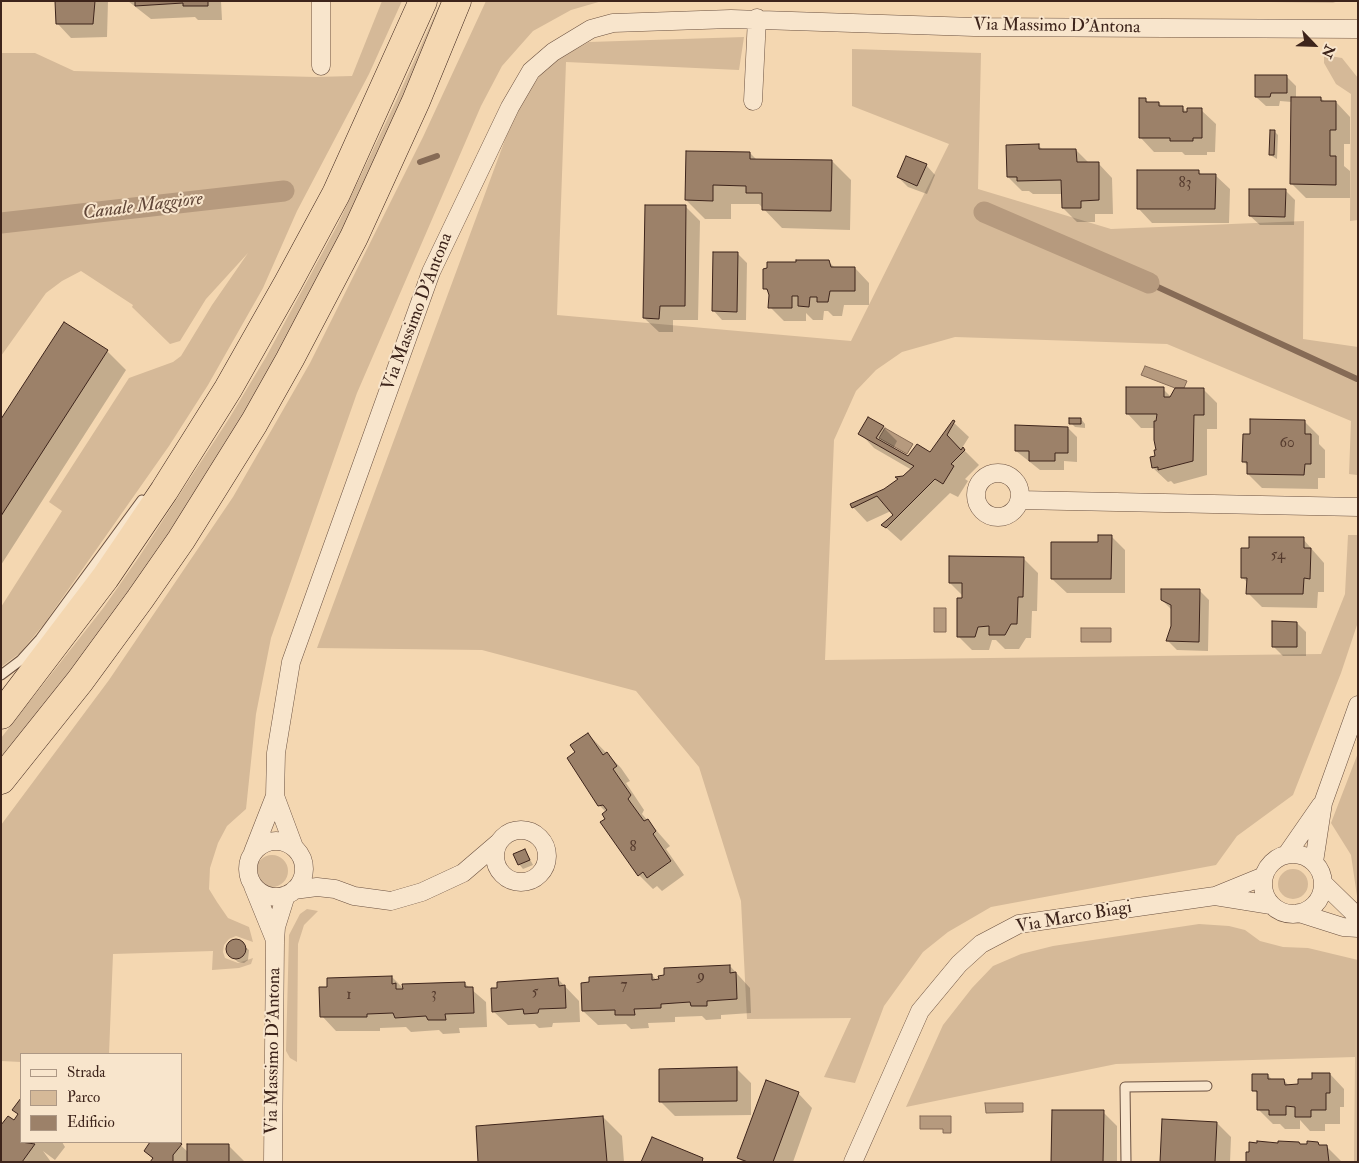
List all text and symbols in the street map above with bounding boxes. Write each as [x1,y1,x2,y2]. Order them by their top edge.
street label: Via Massimo D'Antona [973,15,1141,39]
north arrow [1289,20,1339,70]
text: N [1318,42,1338,60]
house number: 83 [1179,175,1191,193]
water label: Canale Maggiore [82,188,204,226]
street label: Via Massimo D'Antona [378,230,458,394]
house number: 60 [1279,435,1295,453]
house number: 54 [1271,547,1285,565]
house number: 8 [629,839,637,857]
street label: Via Marco Biagi [1014,897,1134,939]
street label: Via Massimo D'Antona [262,967,286,1135]
house number: 9 [697,968,705,986]
house number: 7 [621,977,627,995]
house number: 5 [532,984,538,1002]
house number: 3 [431,986,437,1004]
house number: 1 [346,987,352,1005]
legend [20,1053,182,1143]
text: Strada [67,1063,106,1082]
text: Parco [67,1088,100,1107]
text: Edificio [67,1113,115,1132]

